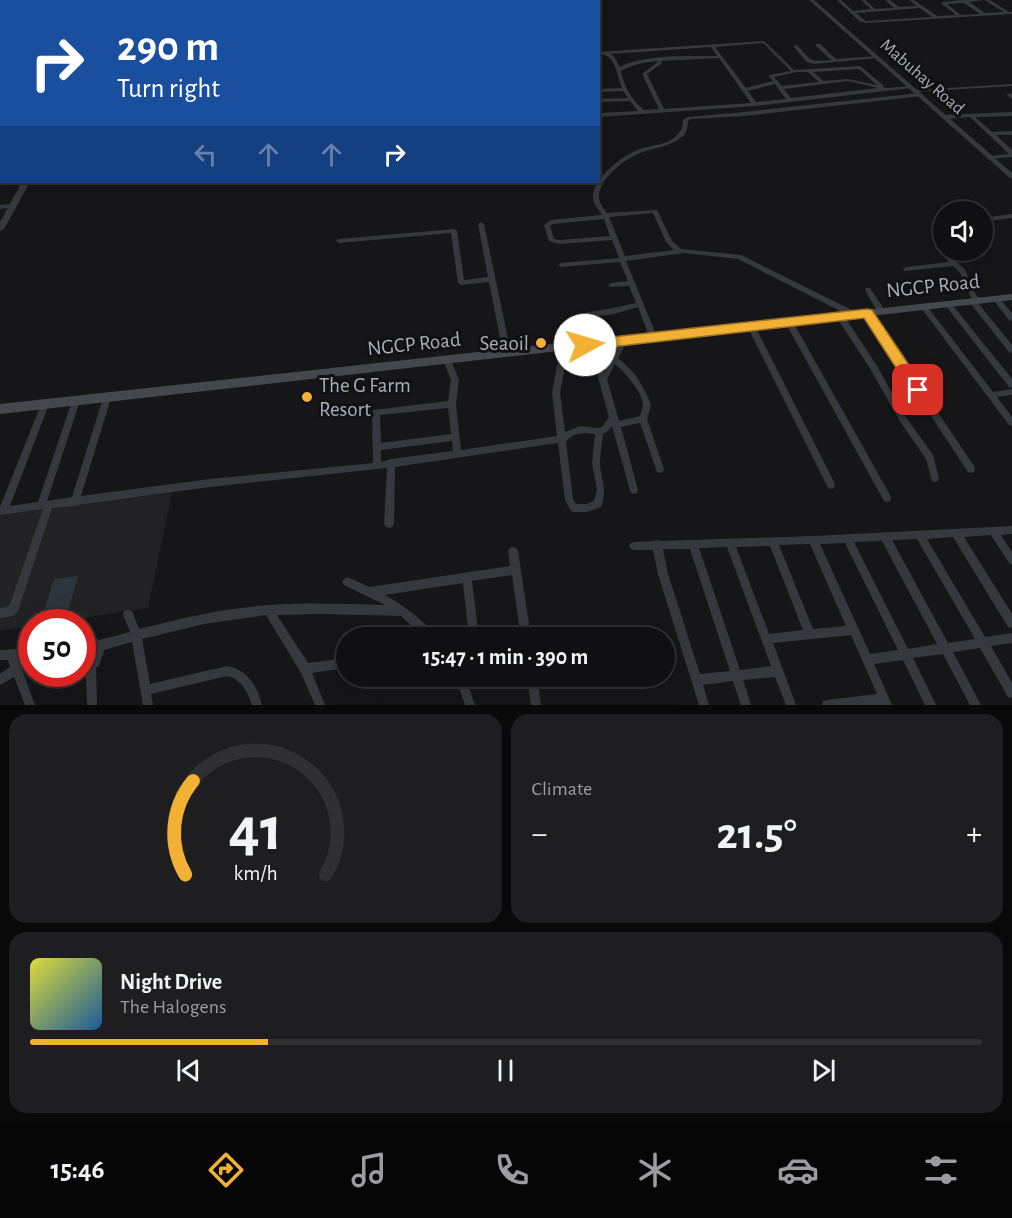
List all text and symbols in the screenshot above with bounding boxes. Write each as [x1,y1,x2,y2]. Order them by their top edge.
icon: right [18,24,96,102]
text: 290 m [117,26,219,68]
street label: Mabuhay Road [877,36,967,118]
text: Turn right [117,75,220,102]
icon: left [189,138,222,171]
icon: ahead [252,138,285,171]
icon: ahead [315,138,348,171]
icon: right [378,138,411,171]
map controls [933,201,993,261]
button: sound [933,201,993,261]
street label: NGCP Road [885,271,981,301]
position arrow [553,313,617,377]
street label: NGCP Road [366,329,462,359]
place label: Seaoil [480,333,529,354]
marker: Seaoil [534,336,548,350]
pin [892,364,943,415]
icon: arrive [901,373,934,406]
place label: The G Farm Resort [319,375,411,420]
marker: The G Farm Resort [300,390,314,404]
speed limit sign: 50 [18,609,96,687]
text: 15:47 · 1 min · 390 m [423,646,588,668]
text: Climate [532,779,592,799]
text: 41 [228,799,282,861]
text: 21.5° [717,812,797,857]
text: − [532,818,547,851]
text: + [966,818,982,851]
text: km/h [233,864,277,885]
text: Night Drive [120,971,222,993]
text: The Halogens [120,997,226,1017]
icon: previous [172,1054,205,1087]
icon: pause [489,1054,522,1087]
icon: next [807,1054,840,1087]
icon: directions [205,1149,247,1191]
icon: music [348,1149,390,1191]
icon: phone [491,1149,533,1191]
icon: climate [634,1149,676,1191]
icon: car [777,1149,819,1191]
icon: filters [920,1149,962,1191]
text: 15:46 [50,1156,105,1183]

